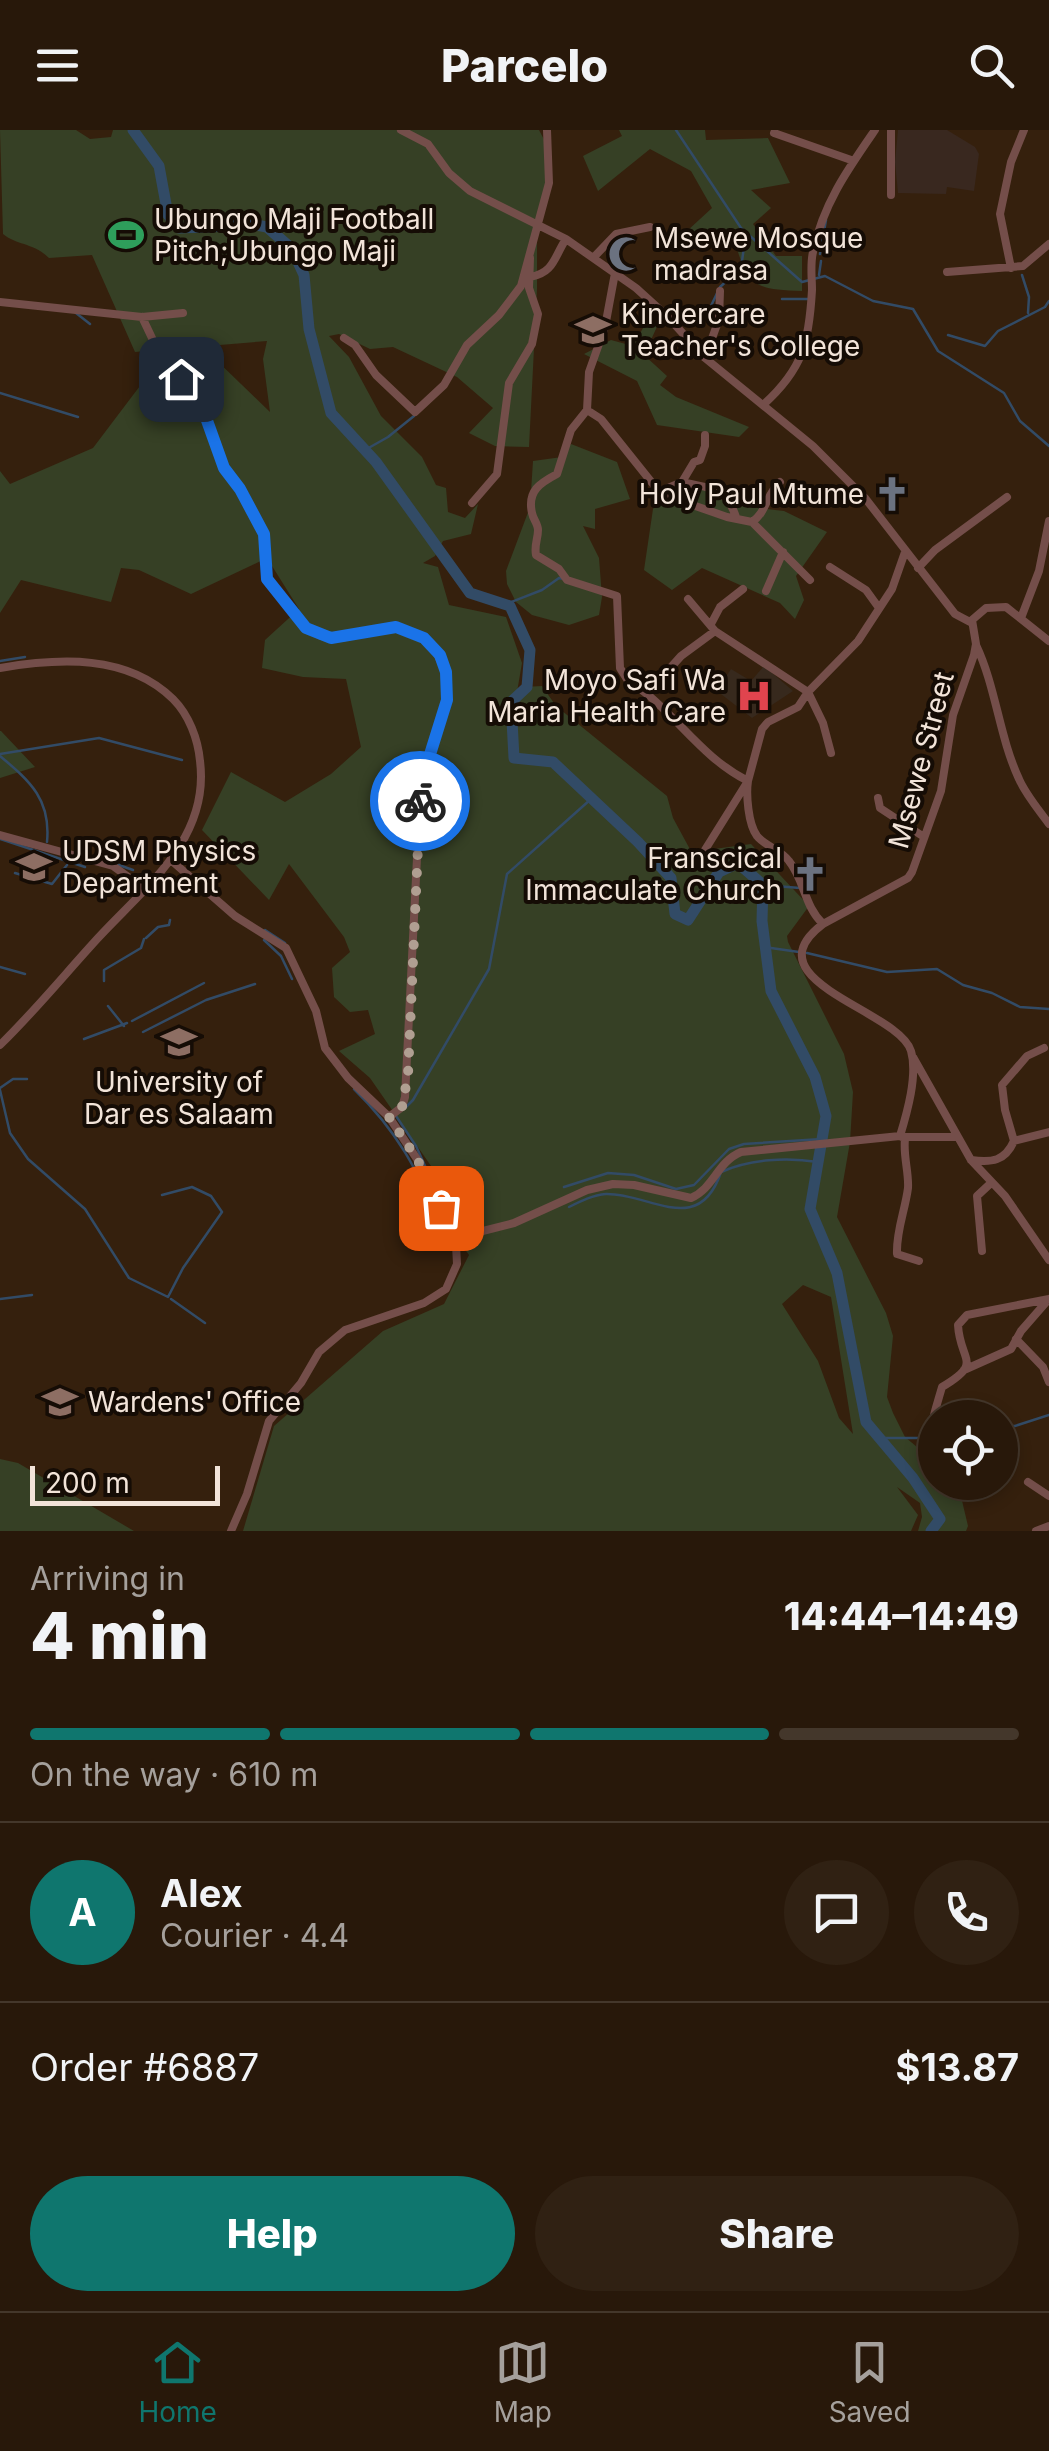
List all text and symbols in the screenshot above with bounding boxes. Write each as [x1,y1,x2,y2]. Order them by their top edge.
icon: menu [30,38,85,93]
text: Parcelo [441,38,608,93]
icon: search [964,38,1019,93]
place label: Ubungo Maji Football Pitch;Ubungo Maji [154,202,434,268]
sports icon: Ubungo Maji Football Pitch;Ubungo Maji [107,216,145,254]
place label: Msewe Mosque madrasa [654,221,863,287]
mosque icon: Msewe Mosque madrasa [607,235,645,273]
place label: Kindercare Teacher's College [621,297,860,363]
school or university icon: Kindercare Teacher's College [574,311,612,349]
pin [139,337,224,422]
icon: home [154,352,209,407]
church icon: Holy Paul Mtume [873,475,911,513]
place label: Holy Paul Mtume [639,477,864,511]
place label: Moyo Safi Wa Maria Health Care [487,663,726,729]
street label: Msewe Street [881,668,961,852]
hospital icon: Moyo Safi Wa Maria Health Care [735,677,773,715]
courier [370,751,470,851]
icon: bike [393,774,448,829]
place label: UDSM Physics Department [62,834,256,900]
place label: Franscical Immaculate Church [525,841,782,907]
school or university icon: UDSM Physics Department [15,848,53,886]
church icon: Franscical Immaculate Church [791,855,829,893]
school or university icon: University of Dar es Salaam [160,1023,198,1061]
place label: University of Dar es Salaam [84,1065,274,1131]
pin [399,1166,484,1251]
icon: bag [414,1181,469,1236]
school or university icon: Wardens' Office [41,1383,79,1421]
place label: Wardens' Office [88,1385,301,1419]
map controls [918,1400,1018,1500]
button: locate [918,1400,1018,1500]
scale bar [30,1461,220,1506]
text: 200 m [45,1466,130,1500]
text: Arriving in [30,1559,185,1598]
text: 14:44–14:49 [784,1593,1019,1639]
text: 4 min [30,1596,209,1675]
text: On the way · 610 m [30,1755,318,1794]
button: chat [784,1860,889,1965]
button: phone [914,1860,1019,1965]
text: Alex [160,1870,243,1916]
text: A [68,1889,97,1935]
text: Courier · 4.4 [160,1916,349,1955]
text: Order #6887 [30,2044,259,2090]
text: $13.87 [896,2044,1019,2090]
button: Help [30,2176,515,2291]
button: Share [535,2176,1019,2291]
tab: Home [138,2335,217,2429]
tab: Map [494,2335,552,2429]
tab: Saved [829,2335,911,2429]

